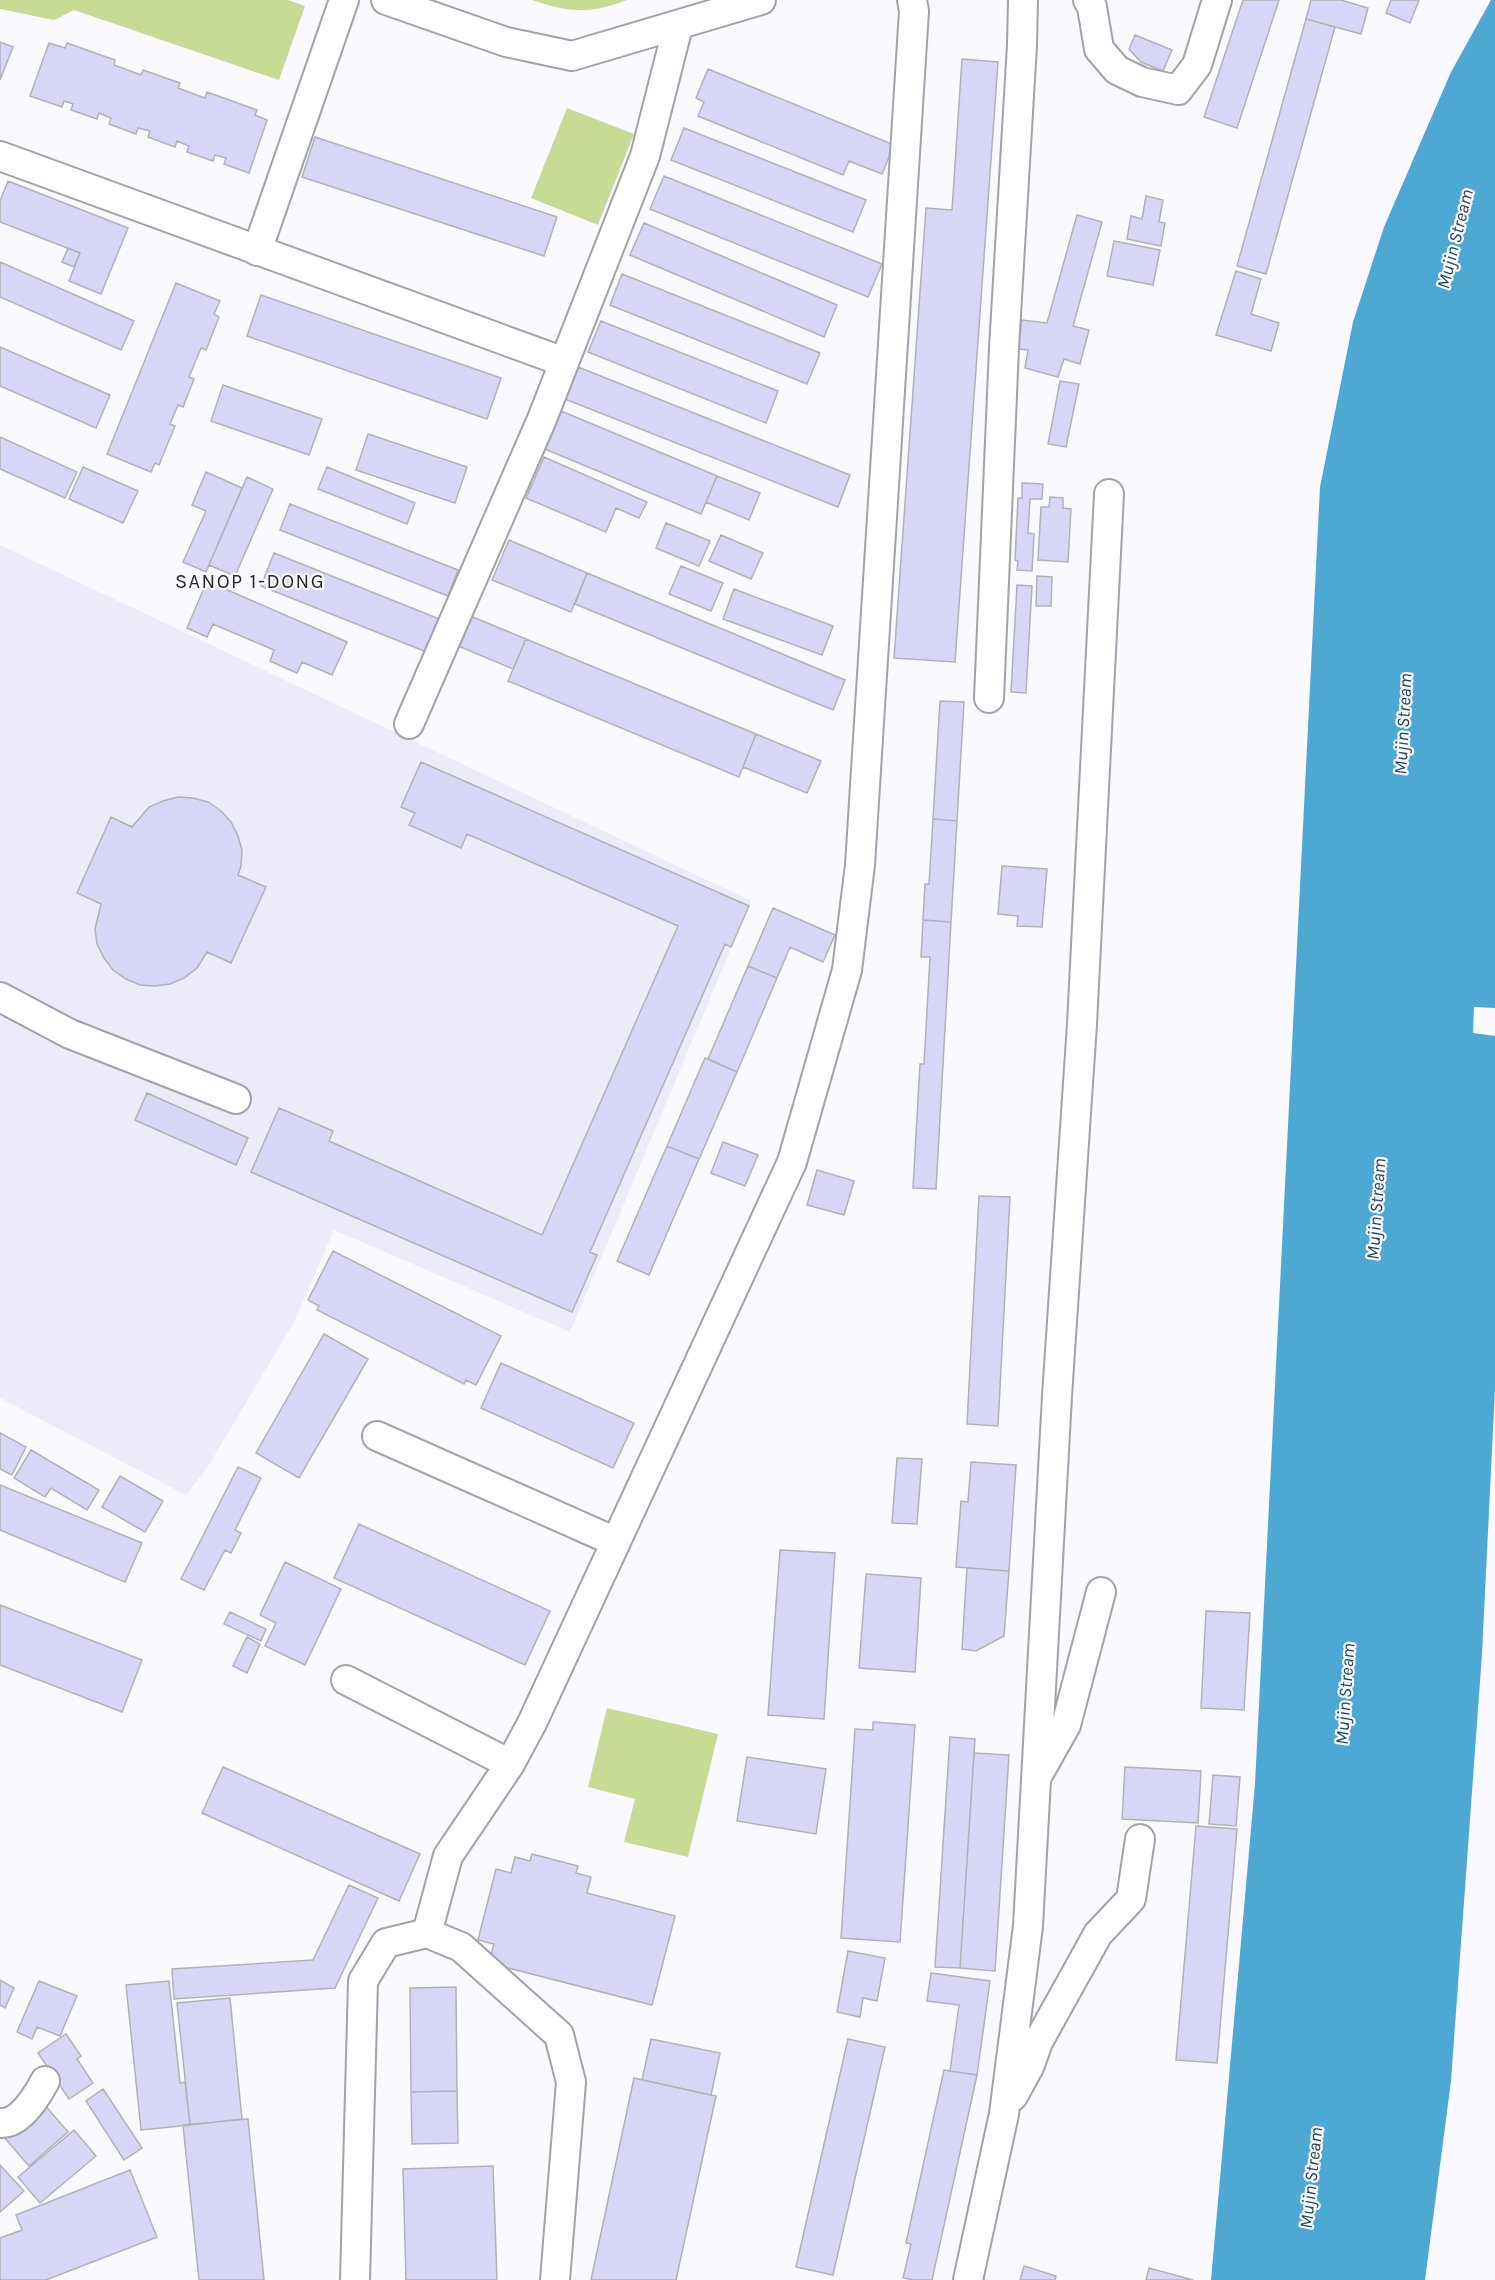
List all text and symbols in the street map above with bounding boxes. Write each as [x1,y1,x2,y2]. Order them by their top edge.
water label: Mujin Stream [1432,187,1478,291]
district label: SANOP 1-DONG [175,570,325,593]
water label: Mujin Stream [1389,673,1417,775]
water label: Mujin Stream [1361,1158,1391,1260]
water label: Mujin Stream [1330,1643,1360,1745]
water label: Mujin Stream [1295,2126,1327,2230]

